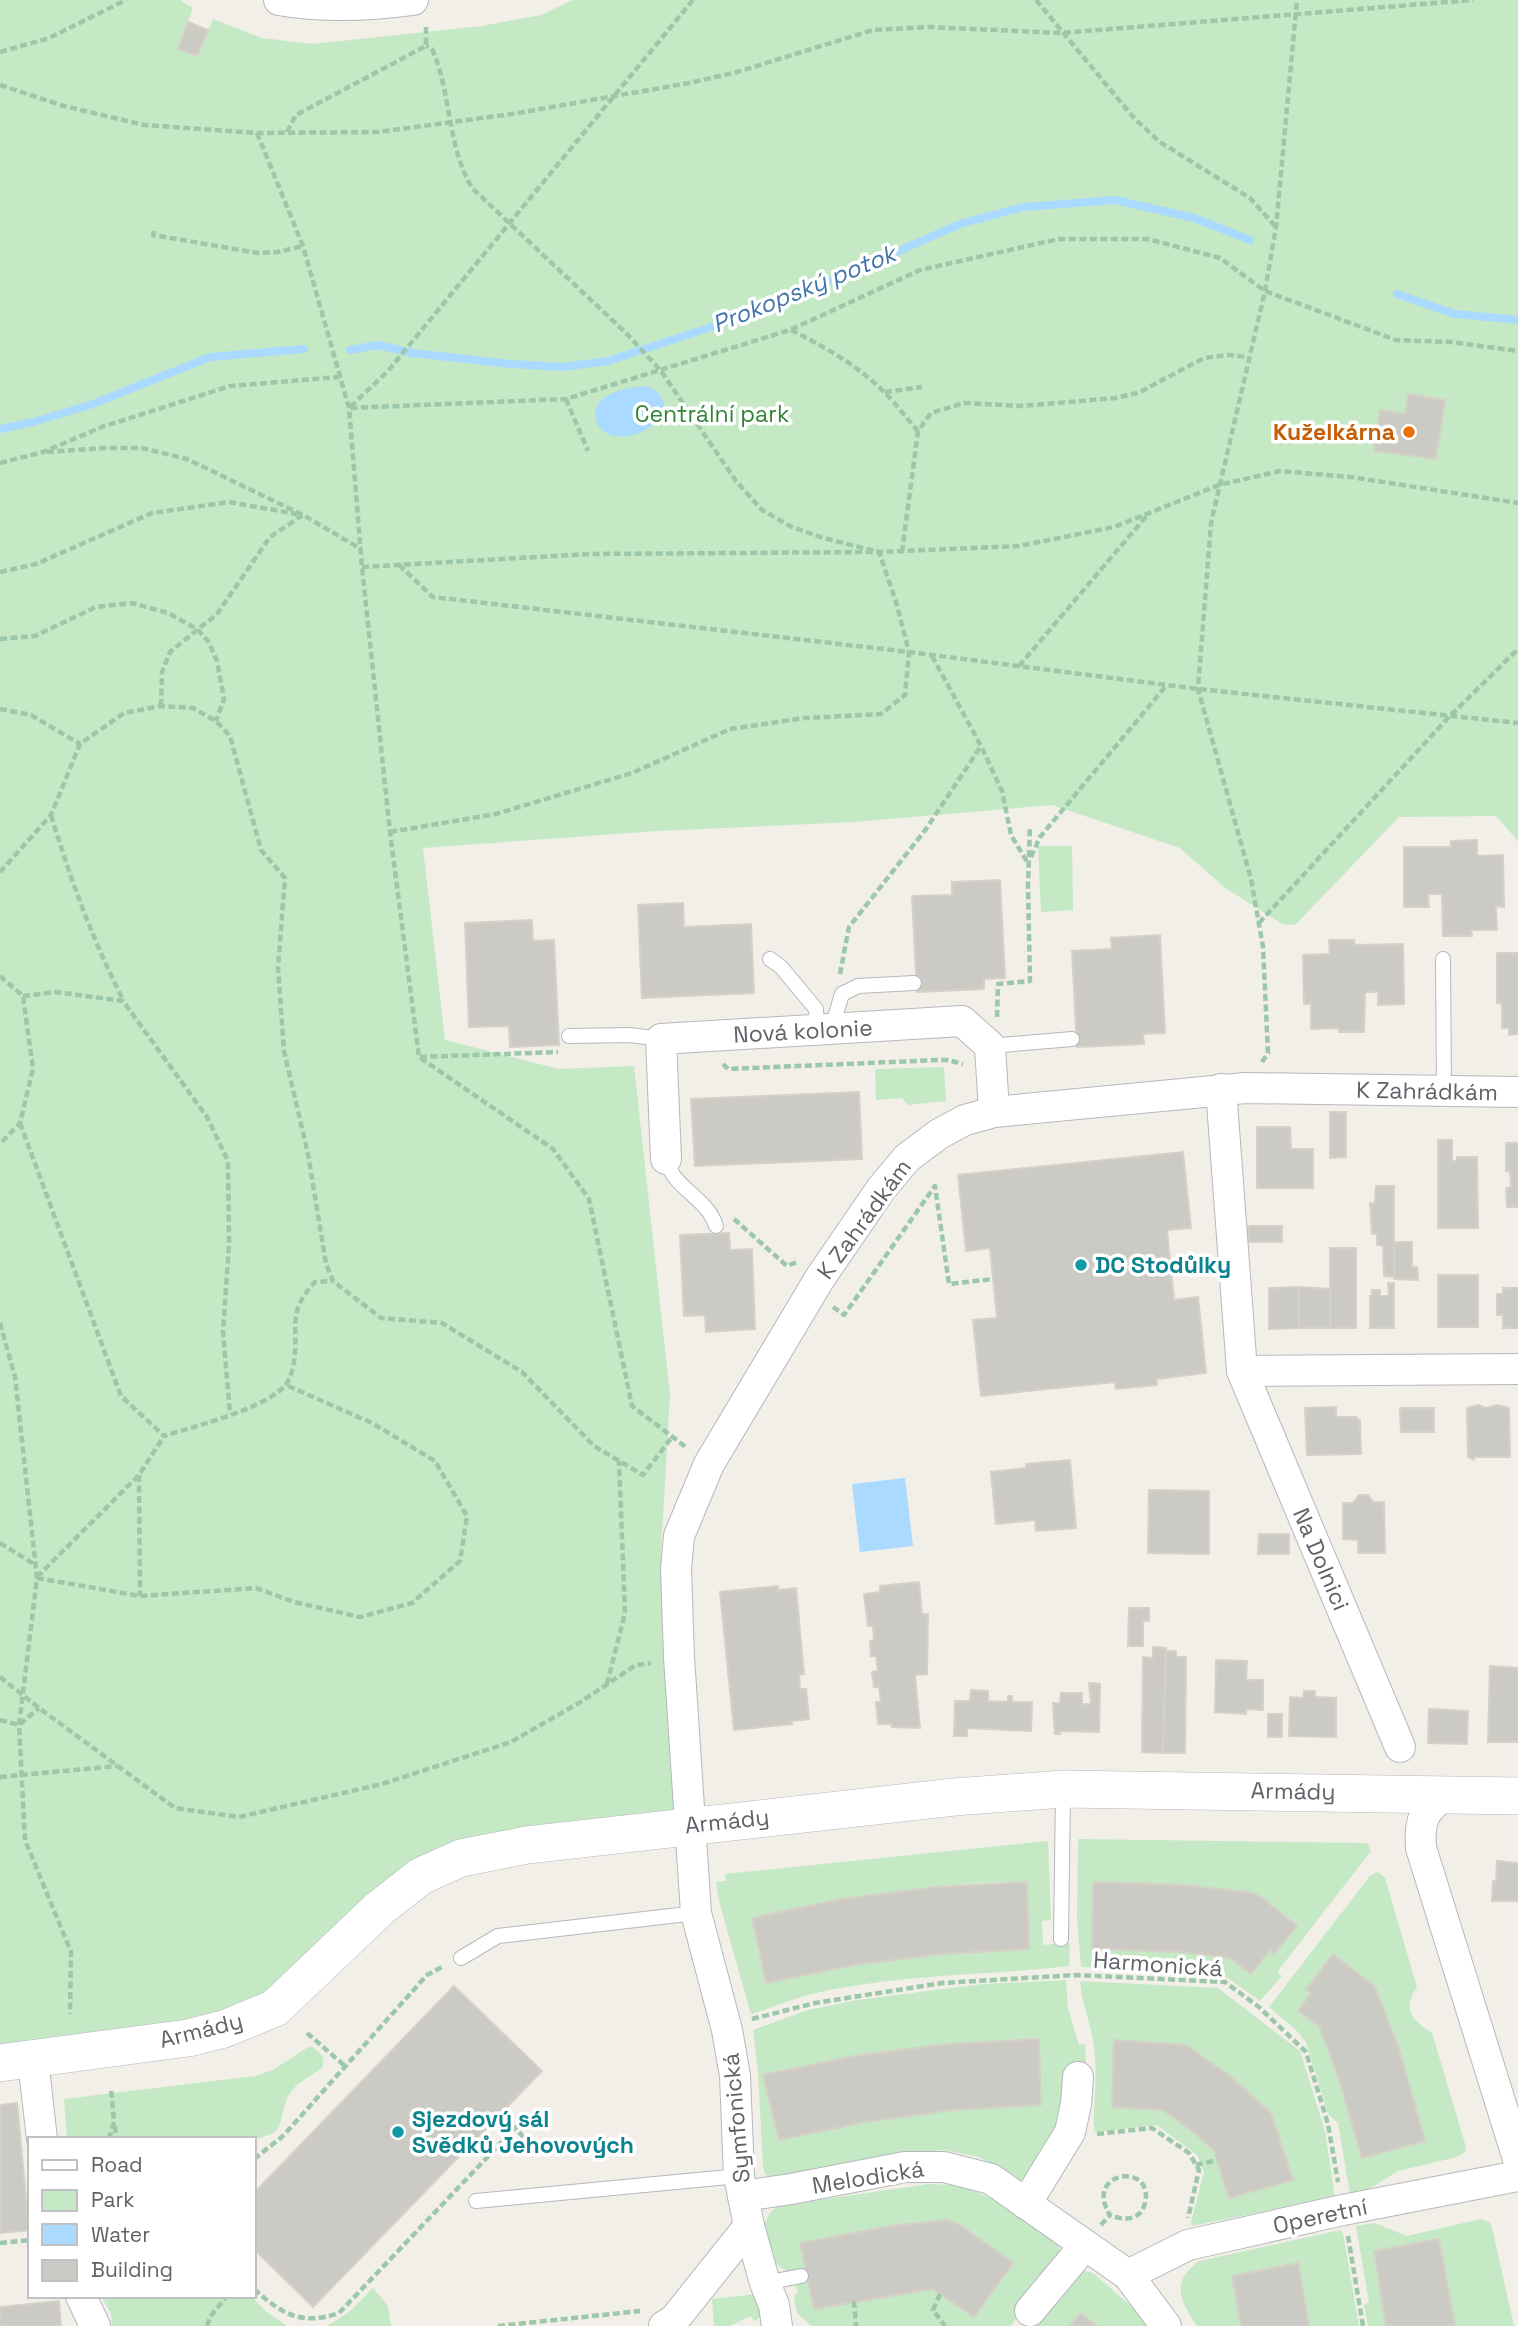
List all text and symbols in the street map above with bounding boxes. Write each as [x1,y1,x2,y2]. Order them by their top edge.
water label: Prokopský potok [708,236,903,339]
park label: Centrální park [635,399,789,429]
place label: Kuželkárna [1273,417,1395,447]
marker: Kuželkárna [1401,424,1417,440]
street label: Nová kolonie [733,1012,873,1050]
street label: K Zahrádkám [1356,1075,1498,1107]
street label: K Zahrádkám [810,1153,918,1285]
place label: DC Stodůlky [1095,1250,1231,1280]
marker: DC Stodůlky [1073,1257,1089,1273]
street label: Na Dolnici [1286,1503,1356,1615]
street label: Armády [1250,1775,1336,1807]
street label: Armády [683,1802,771,1840]
street label: Harmonická [1092,1945,1224,1983]
street label: Armády [156,2005,246,2055]
street label: Symfonická [715,2052,757,2184]
place label: Sjezdový sál Svědků Jehovových [412,2104,634,2160]
marker: Sjezdový sál Svědků Jehovových [390,2124,406,2140]
legend [28,2137,256,2298]
text: Road [91,2151,143,2178]
street label: Melodická [810,2153,926,2201]
text: Park [91,2186,135,2213]
street label: Operetní [1270,2191,1370,2241]
text: Water [91,2221,150,2248]
text: Building [91,2256,173,2283]

